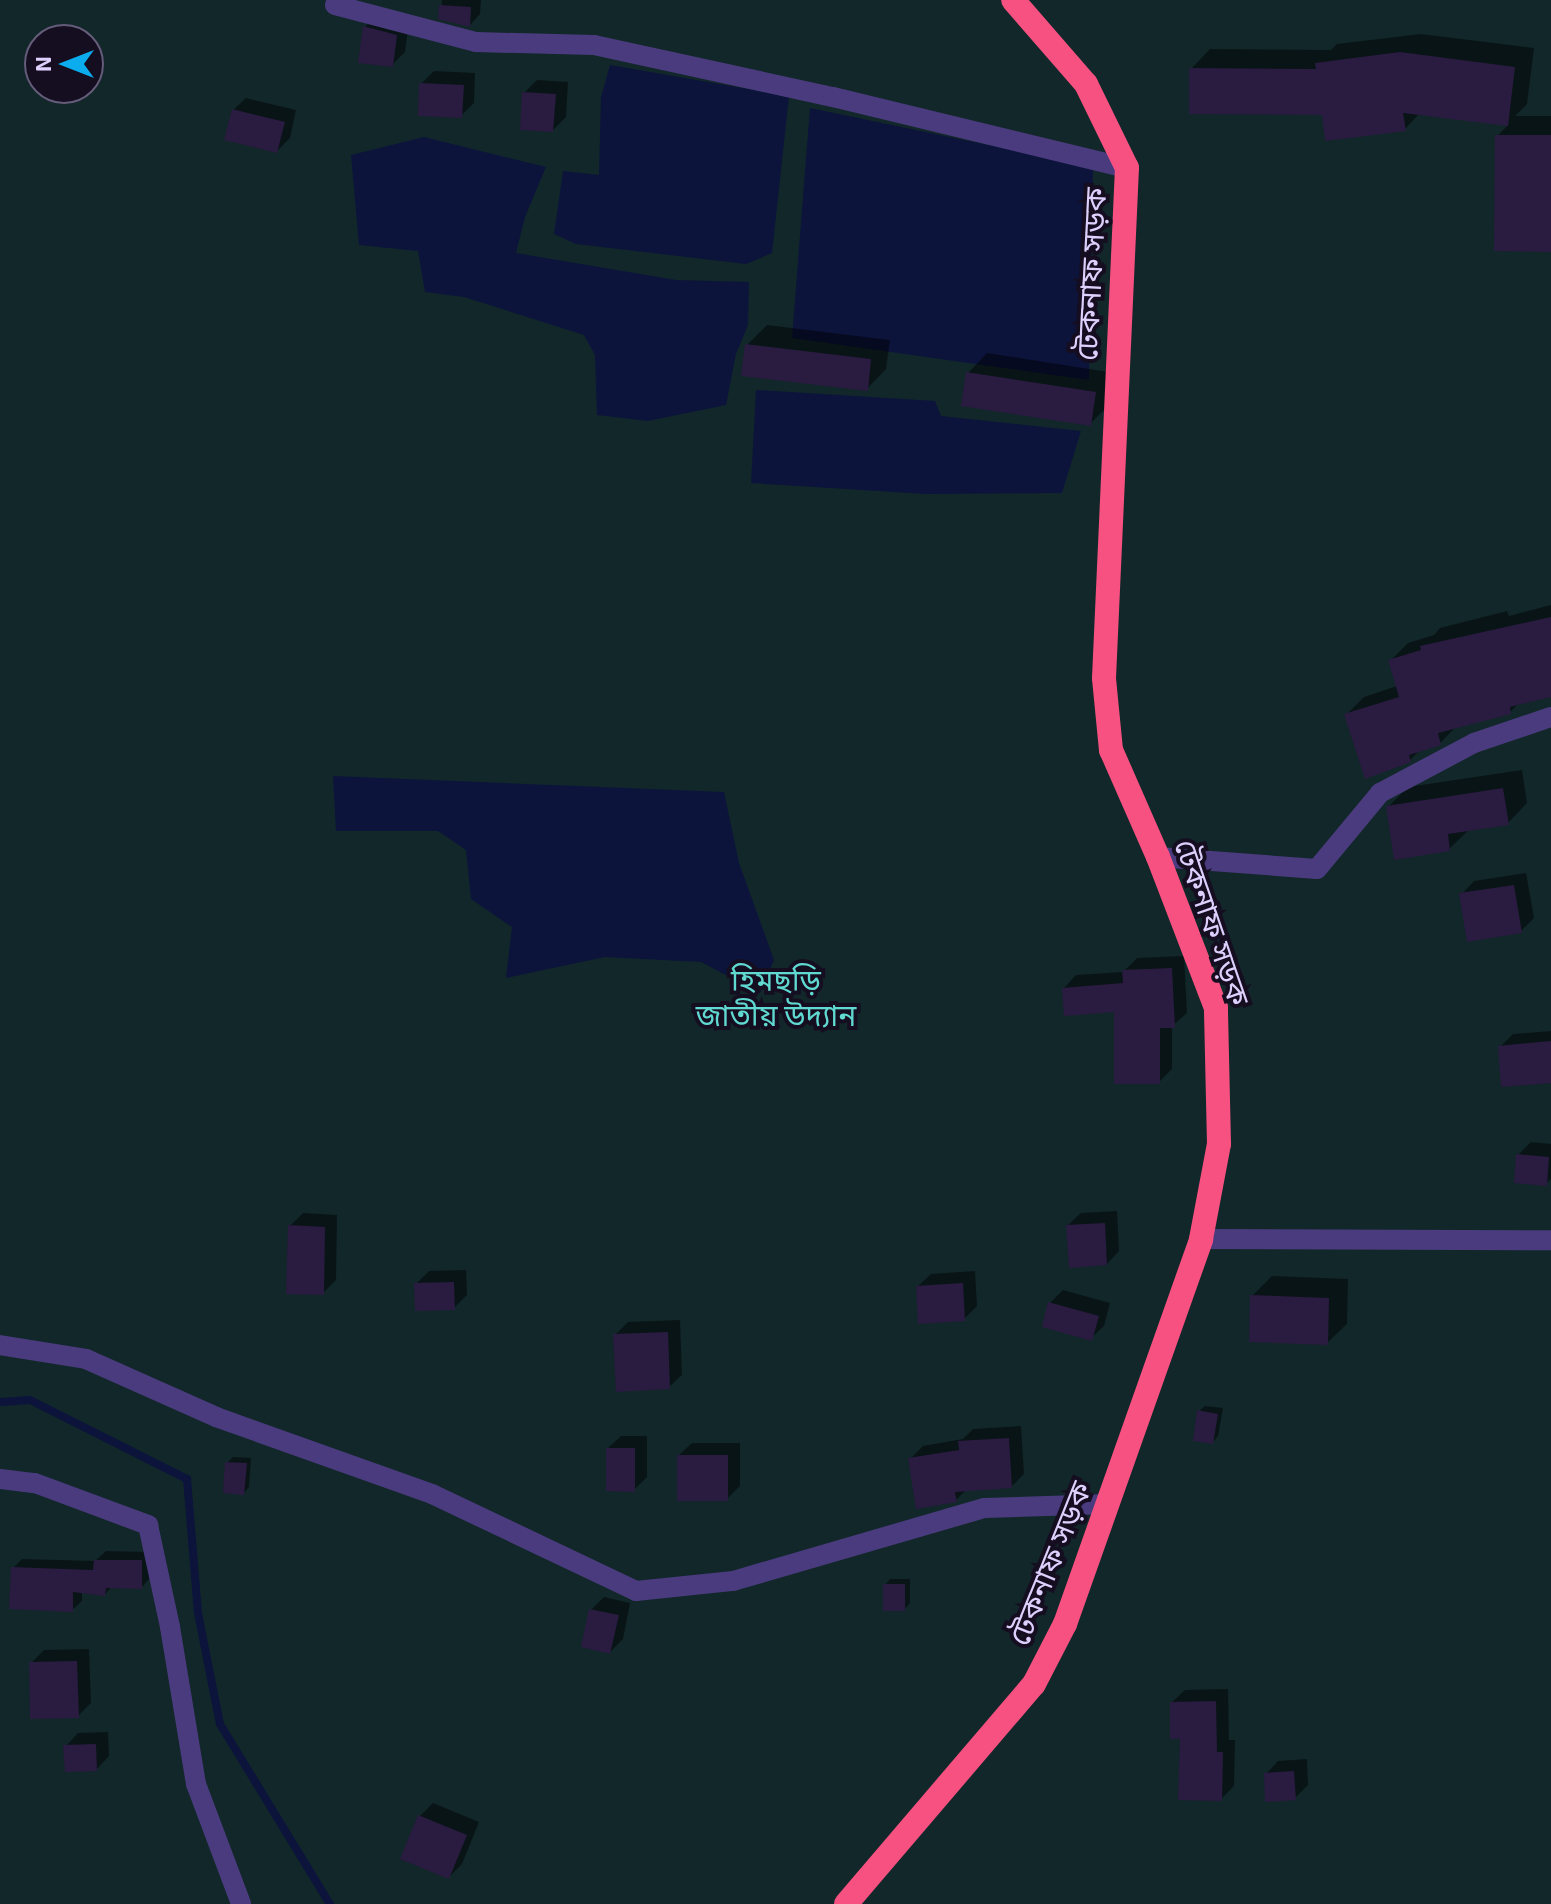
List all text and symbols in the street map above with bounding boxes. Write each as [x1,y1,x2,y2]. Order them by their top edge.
north arrow [24,24,104,104]
text: N [29,56,55,72]
street label: টেকনাফ সড়ক [1067,186,1113,362]
street label: টেকনাফ সড়ক [1168,834,1258,1010]
park label: হিমছড়ি জাতীয় উদ্যান [696,961,856,1032]
street label: টেকনাফ সড়ক [1000,1476,1098,1650]

